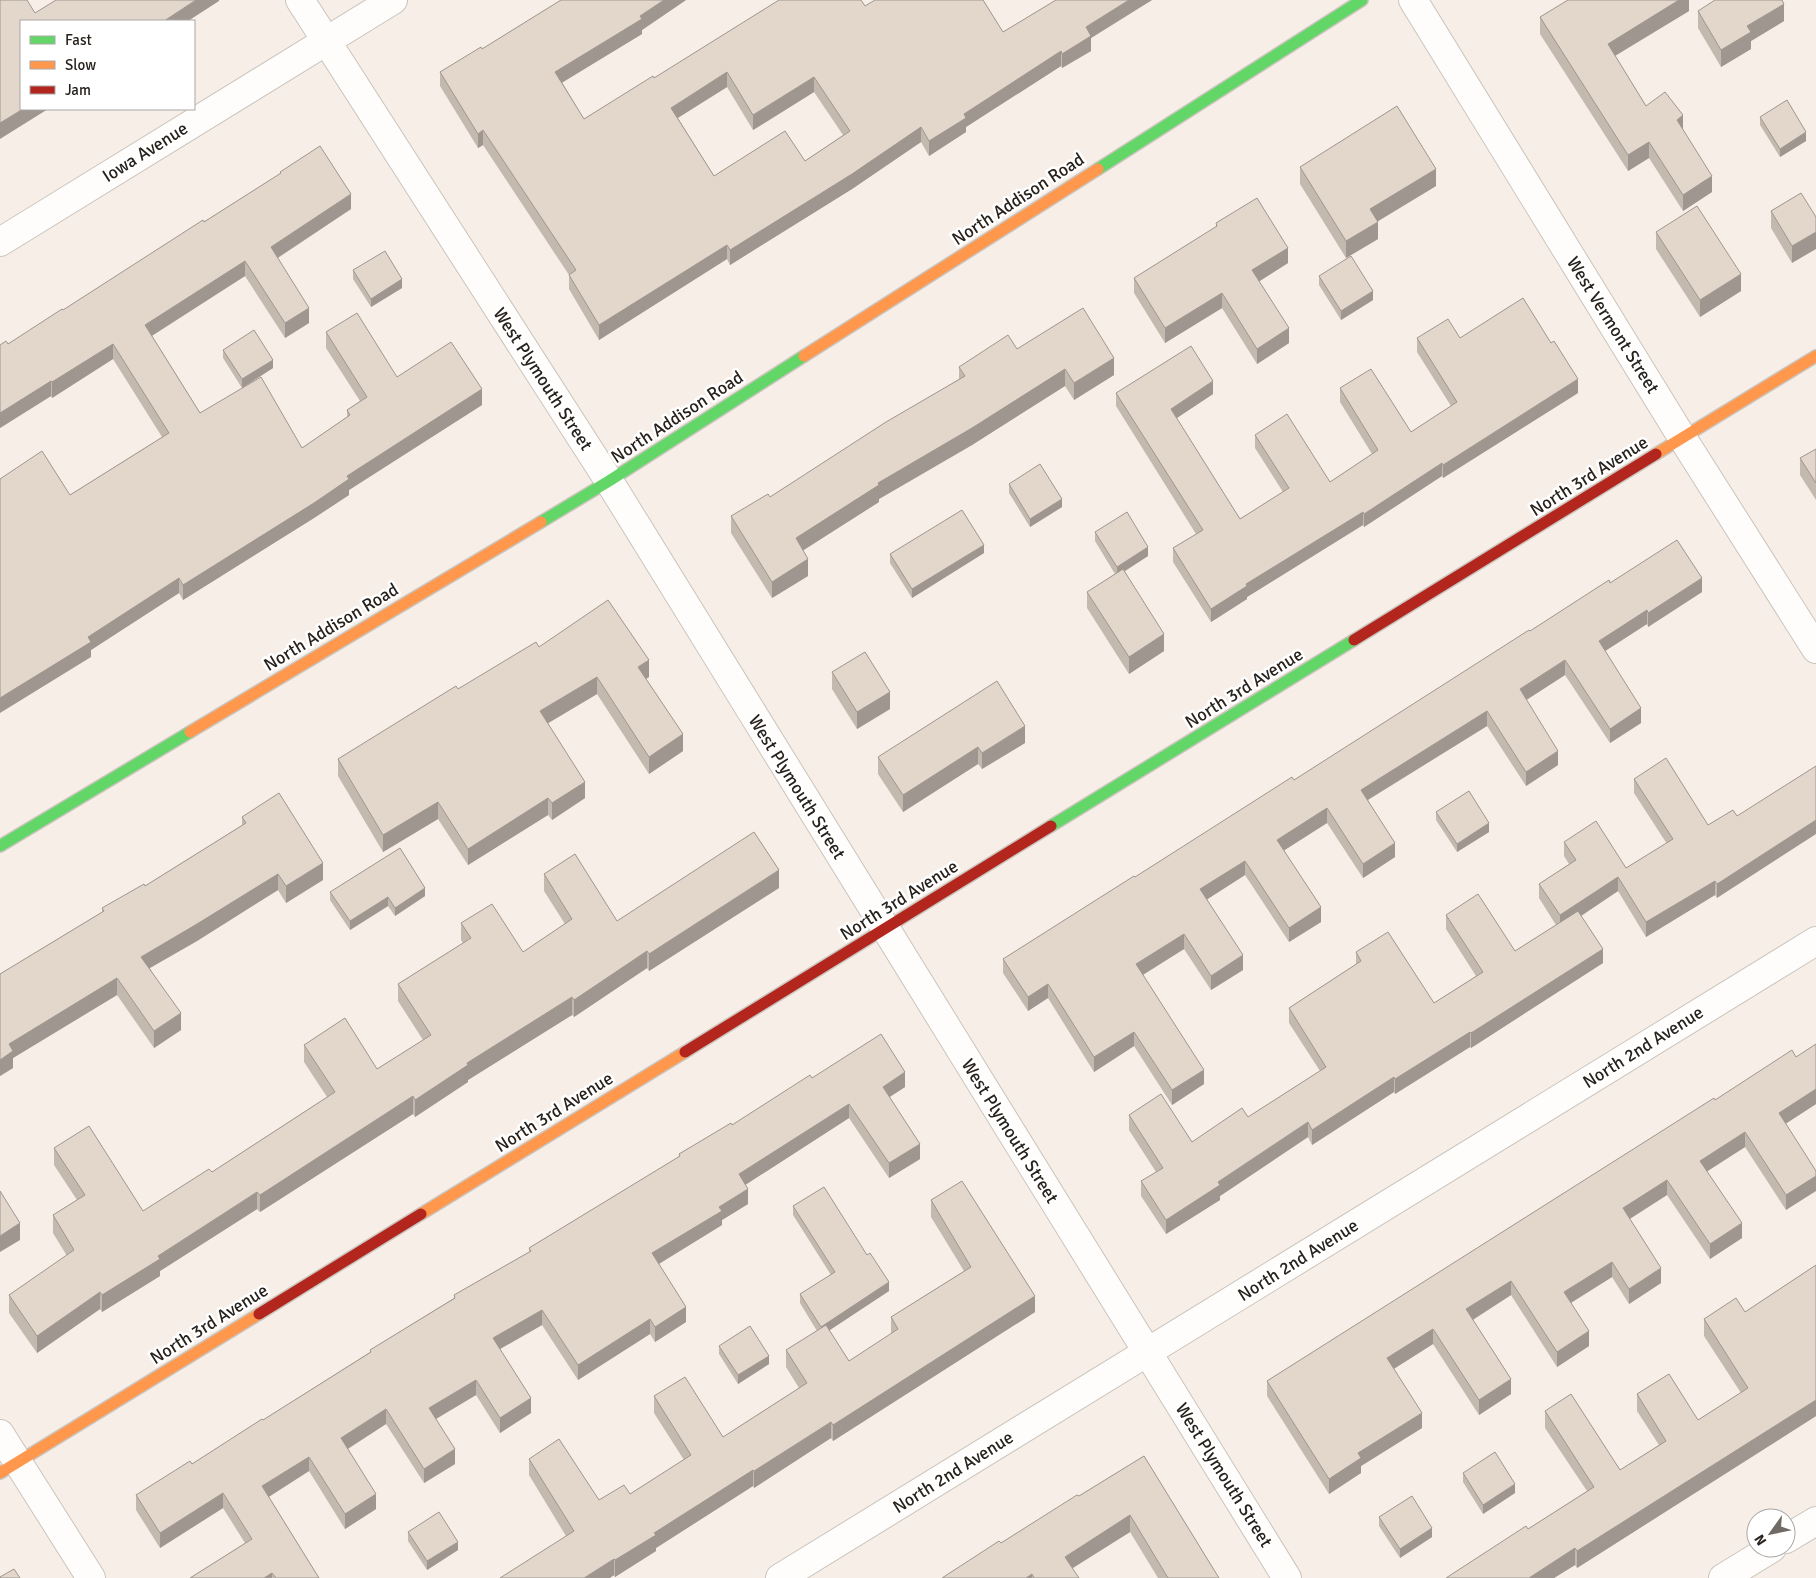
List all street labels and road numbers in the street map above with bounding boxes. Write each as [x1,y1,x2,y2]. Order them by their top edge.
street label: Iowa Avenue [98,117,192,187]
street label: North Addison Road [948,148,1088,250]
street label: West Vermont Street [1562,252,1664,398]
street label: West Plymouth Street [489,303,597,455]
street label: North Addison Road [607,366,747,468]
street label: North 3rd Avenue [1526,431,1652,521]
street label: North Addison Road [260,578,402,676]
street label: North 3rd Avenue [1181,643,1307,733]
street label: West Plymouth Street [744,711,850,863]
street label: North 3rd Avenue [836,855,962,945]
street label: North 2nd Avenue [1579,1001,1707,1093]
street label: West Plymouth Street [957,1055,1063,1207]
street label: North 3rd Avenue [491,1067,617,1157]
street label: North 2nd Avenue [1234,1214,1362,1306]
street label: North 3rd Avenue [146,1279,272,1369]
street label: West Plymouth Street [1171,1399,1277,1551]
street label: North 2nd Avenue [889,1426,1017,1518]

